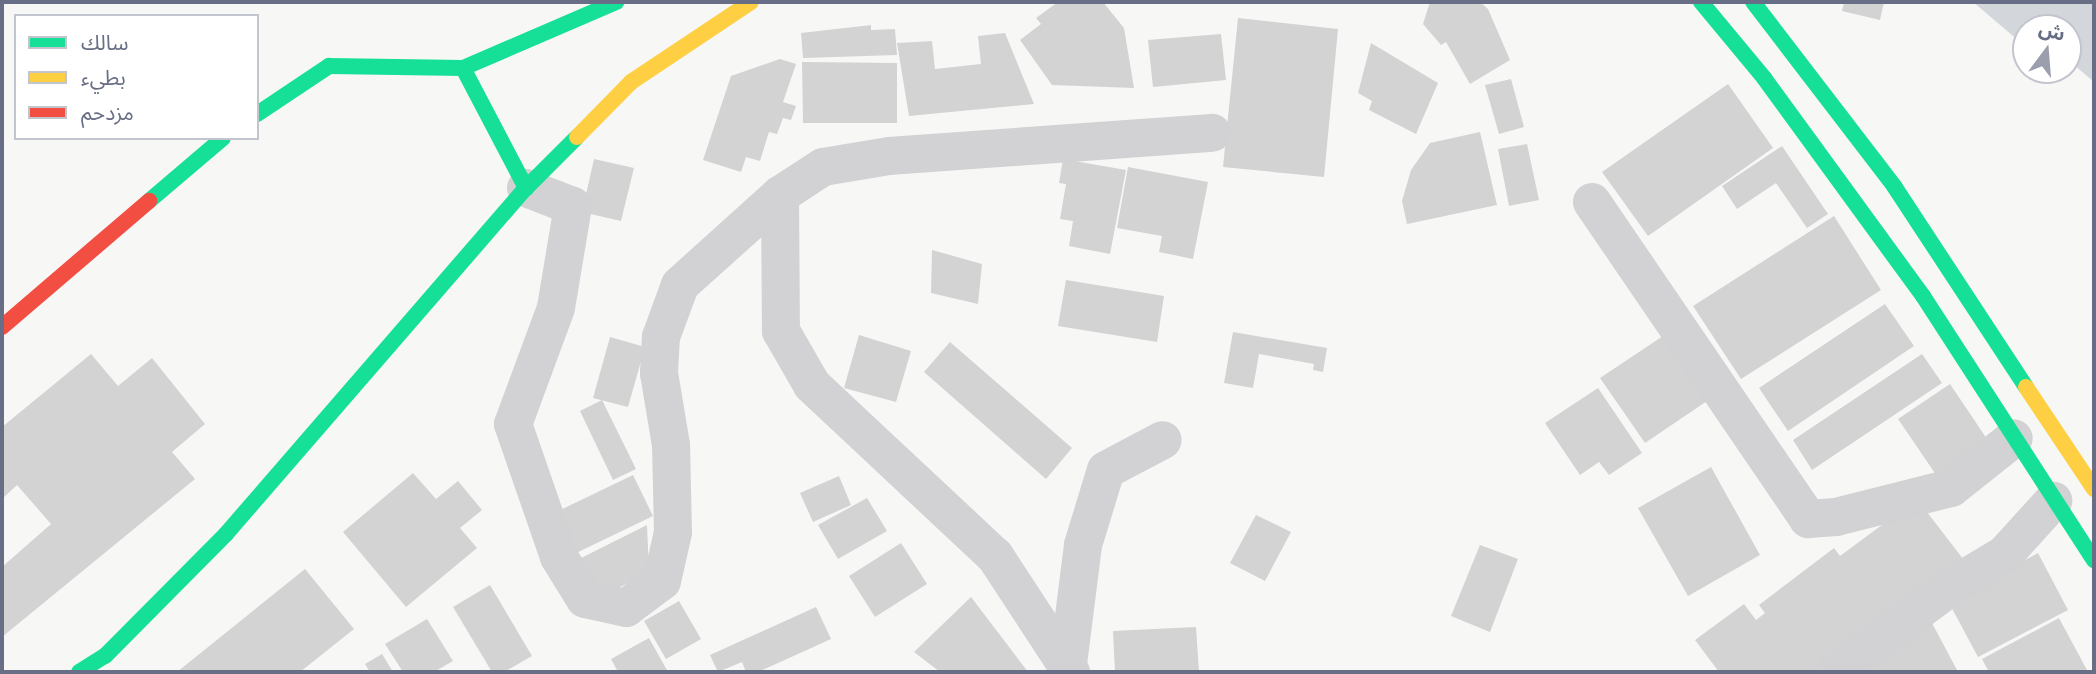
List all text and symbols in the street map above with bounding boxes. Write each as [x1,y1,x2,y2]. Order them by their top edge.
legend [14,14,259,140]
north arrow [2012,14,2082,84]
text: ش [2036,16,2068,46]
text: سالك [81,29,128,56]
text: بطيء [81,64,126,91]
text: مزدحم [81,99,134,126]

